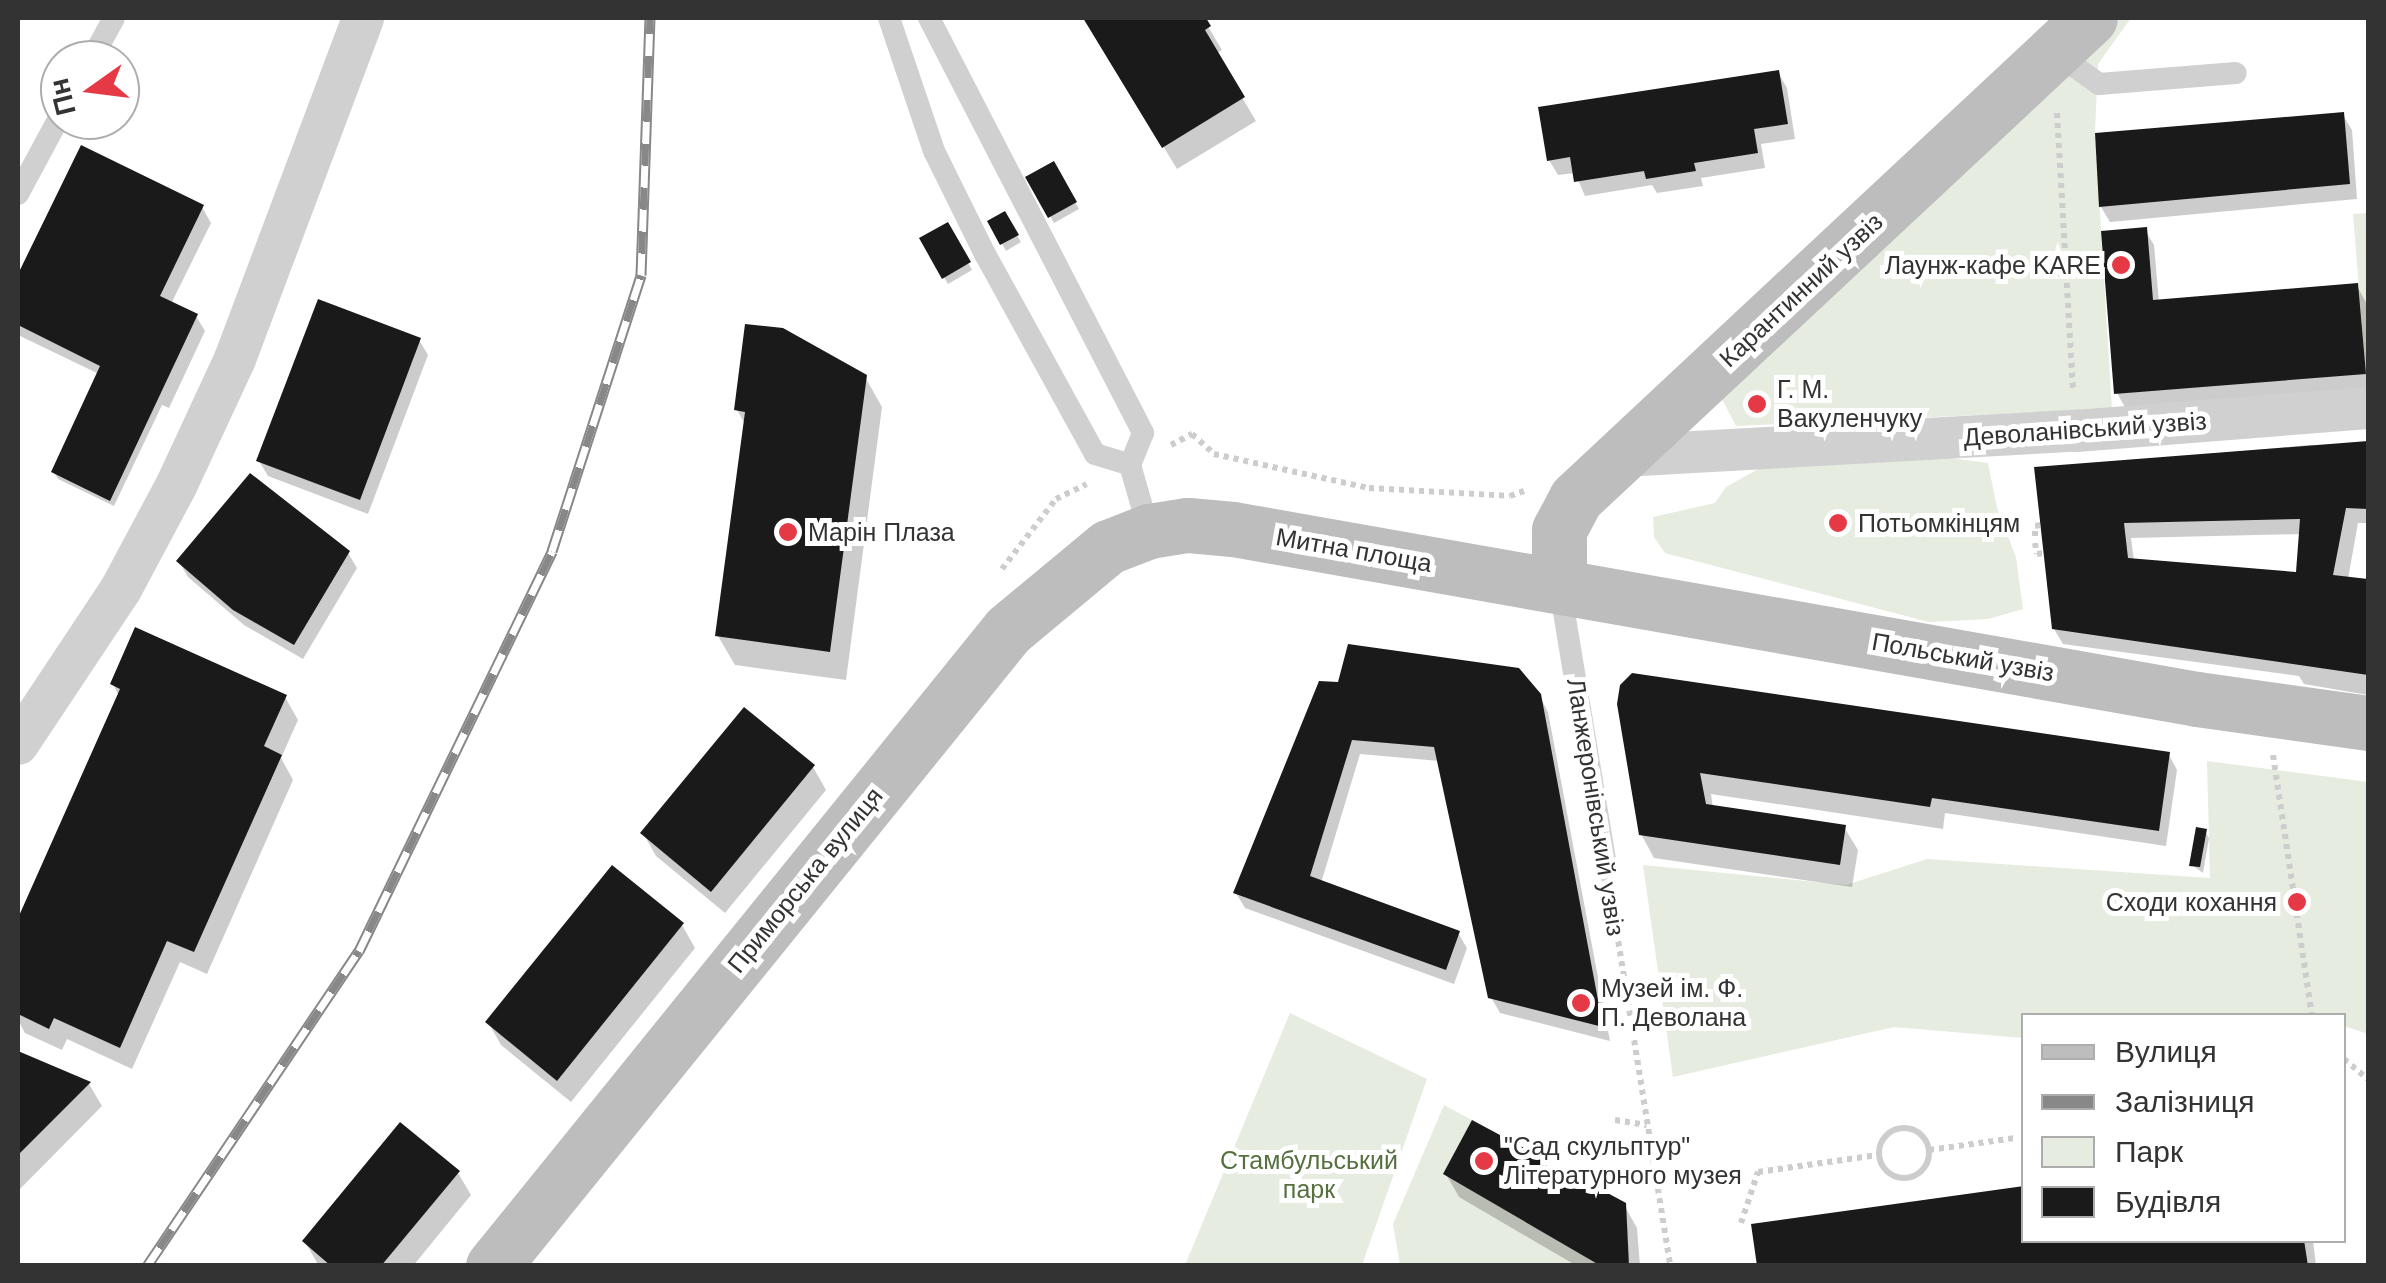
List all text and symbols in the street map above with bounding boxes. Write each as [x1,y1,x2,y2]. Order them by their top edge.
north arrow [40,40,140,140]
text: Пн [43,75,82,119]
street label: Карантинний узвіз [1713,207,1889,373]
place label: Лаунж-кафе KARE [1885,250,2101,280]
marker: Лаунж-кафе KARE [2110,254,2132,276]
place label: Г. М. Вакуленчуку [1777,375,1922,434]
marker: Г. М. Вакуленчуку [1746,393,1768,415]
street label: Деволанівський узвіз [1962,406,2208,452]
place label: Потьомкінцям [1858,508,2020,538]
marker: Потьомкінцям [1827,512,1849,534]
place label: Марін Плаза [808,517,955,547]
marker: Марін Плаза [777,521,799,543]
street label: Митна площа [1274,522,1434,578]
street label: Польський узвіз [1870,626,2056,688]
street label: Ланжеронівський узвіз [1561,676,1631,938]
street label: Приморська вулиця [721,781,889,979]
place label: Сходи кохання [2106,887,2277,917]
marker: Сходи кохання [2286,891,2308,913]
place label: Музей ім. Ф. П. Деволана [1601,974,1746,1033]
marker: Музей ім. Ф. П. Деволана [1570,992,1592,1014]
legend [2021,1013,2346,1243]
text: Вулиця [2115,1035,2217,1068]
text: Залізниця [2115,1085,2254,1118]
place label: "Сад скульптур" Літературного музея [1504,1132,1742,1191]
text: Парк [2115,1135,2183,1168]
park label: Стамбульський парк [1220,1146,1398,1205]
marker: "Сад скульптур" Літературного музея [1473,1150,1495,1172]
text: Будівля [2115,1185,2221,1218]

